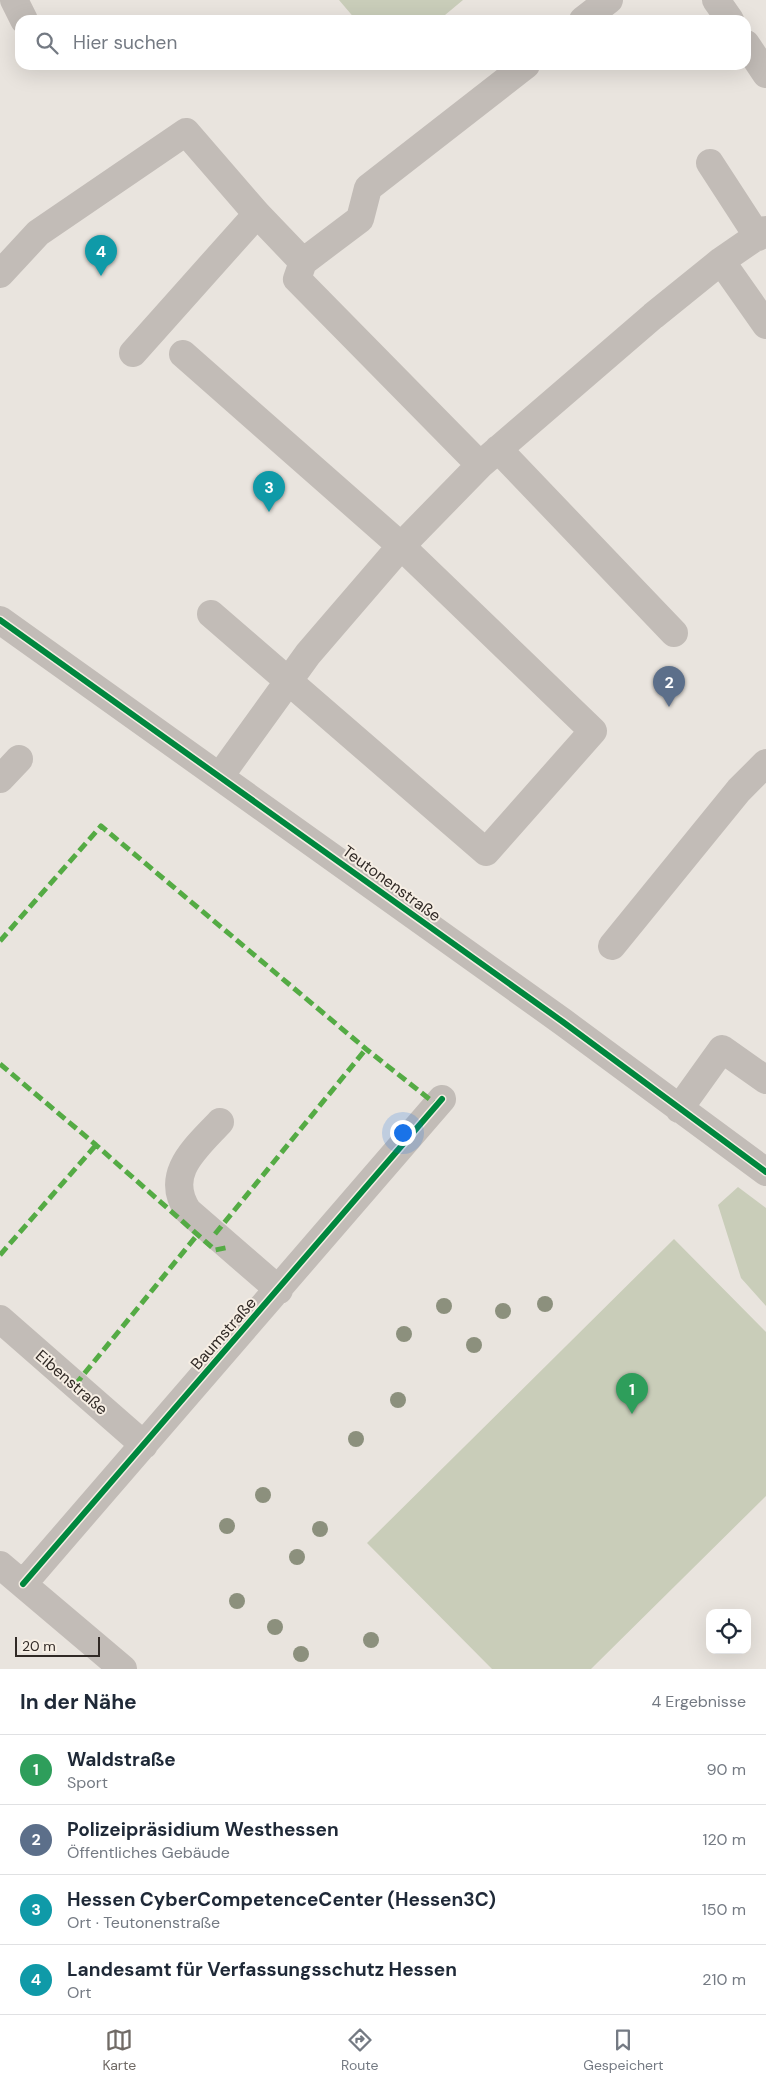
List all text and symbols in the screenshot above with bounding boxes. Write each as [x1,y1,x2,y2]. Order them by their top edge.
search box [15,15,751,70]
icon: search [33,29,61,57]
text: Hier suchen [73,30,177,55]
pin: 4 [85,235,117,276]
pin: 3 [253,471,285,512]
pin: 2 [653,666,685,707]
street label: Teutonenstraße [338,841,445,926]
your location [390,1120,416,1146]
street label: Baumstraße [186,1293,261,1374]
street label: Eibenstraße [31,1345,112,1420]
pin: 1 [616,1373,648,1414]
map controls [706,1609,751,1654]
button: locate [706,1609,751,1654]
scale bar [15,1634,100,1657]
text: 20 m [22,1637,56,1655]
text: In der Nähe [20,1688,137,1716]
text: 4 Ergebnisse [651,1691,746,1712]
text: Waldstraße [67,1747,176,1772]
text: 1 [33,1759,39,1780]
text: 90 m [706,1759,746,1780]
text: Sport [67,1772,108,1793]
text: Polizeipräsidium Westhessen [67,1817,339,1842]
text: 2 [31,1829,41,1850]
text: 120 m [702,1829,746,1850]
text: Öffentliches Gebäude [67,1842,230,1863]
text: Hessen CyberCompetenceCenter (Hessen3C) [67,1887,496,1912]
text: 3 [31,1899,41,1920]
text: 150 m [702,1899,746,1920]
text: Ort · Teutonenstraße [67,1912,220,1933]
text: Landesamt für Verfassungsschutz Hessen [67,1957,457,1982]
text: 4 [31,1969,41,1990]
text: 210 m [702,1969,746,1990]
text: Ort [67,1982,92,2003]
tab: Karte [102,2026,136,2074]
tab: Route [341,2026,379,2074]
tab: Gespeichert [583,2026,664,2074]

